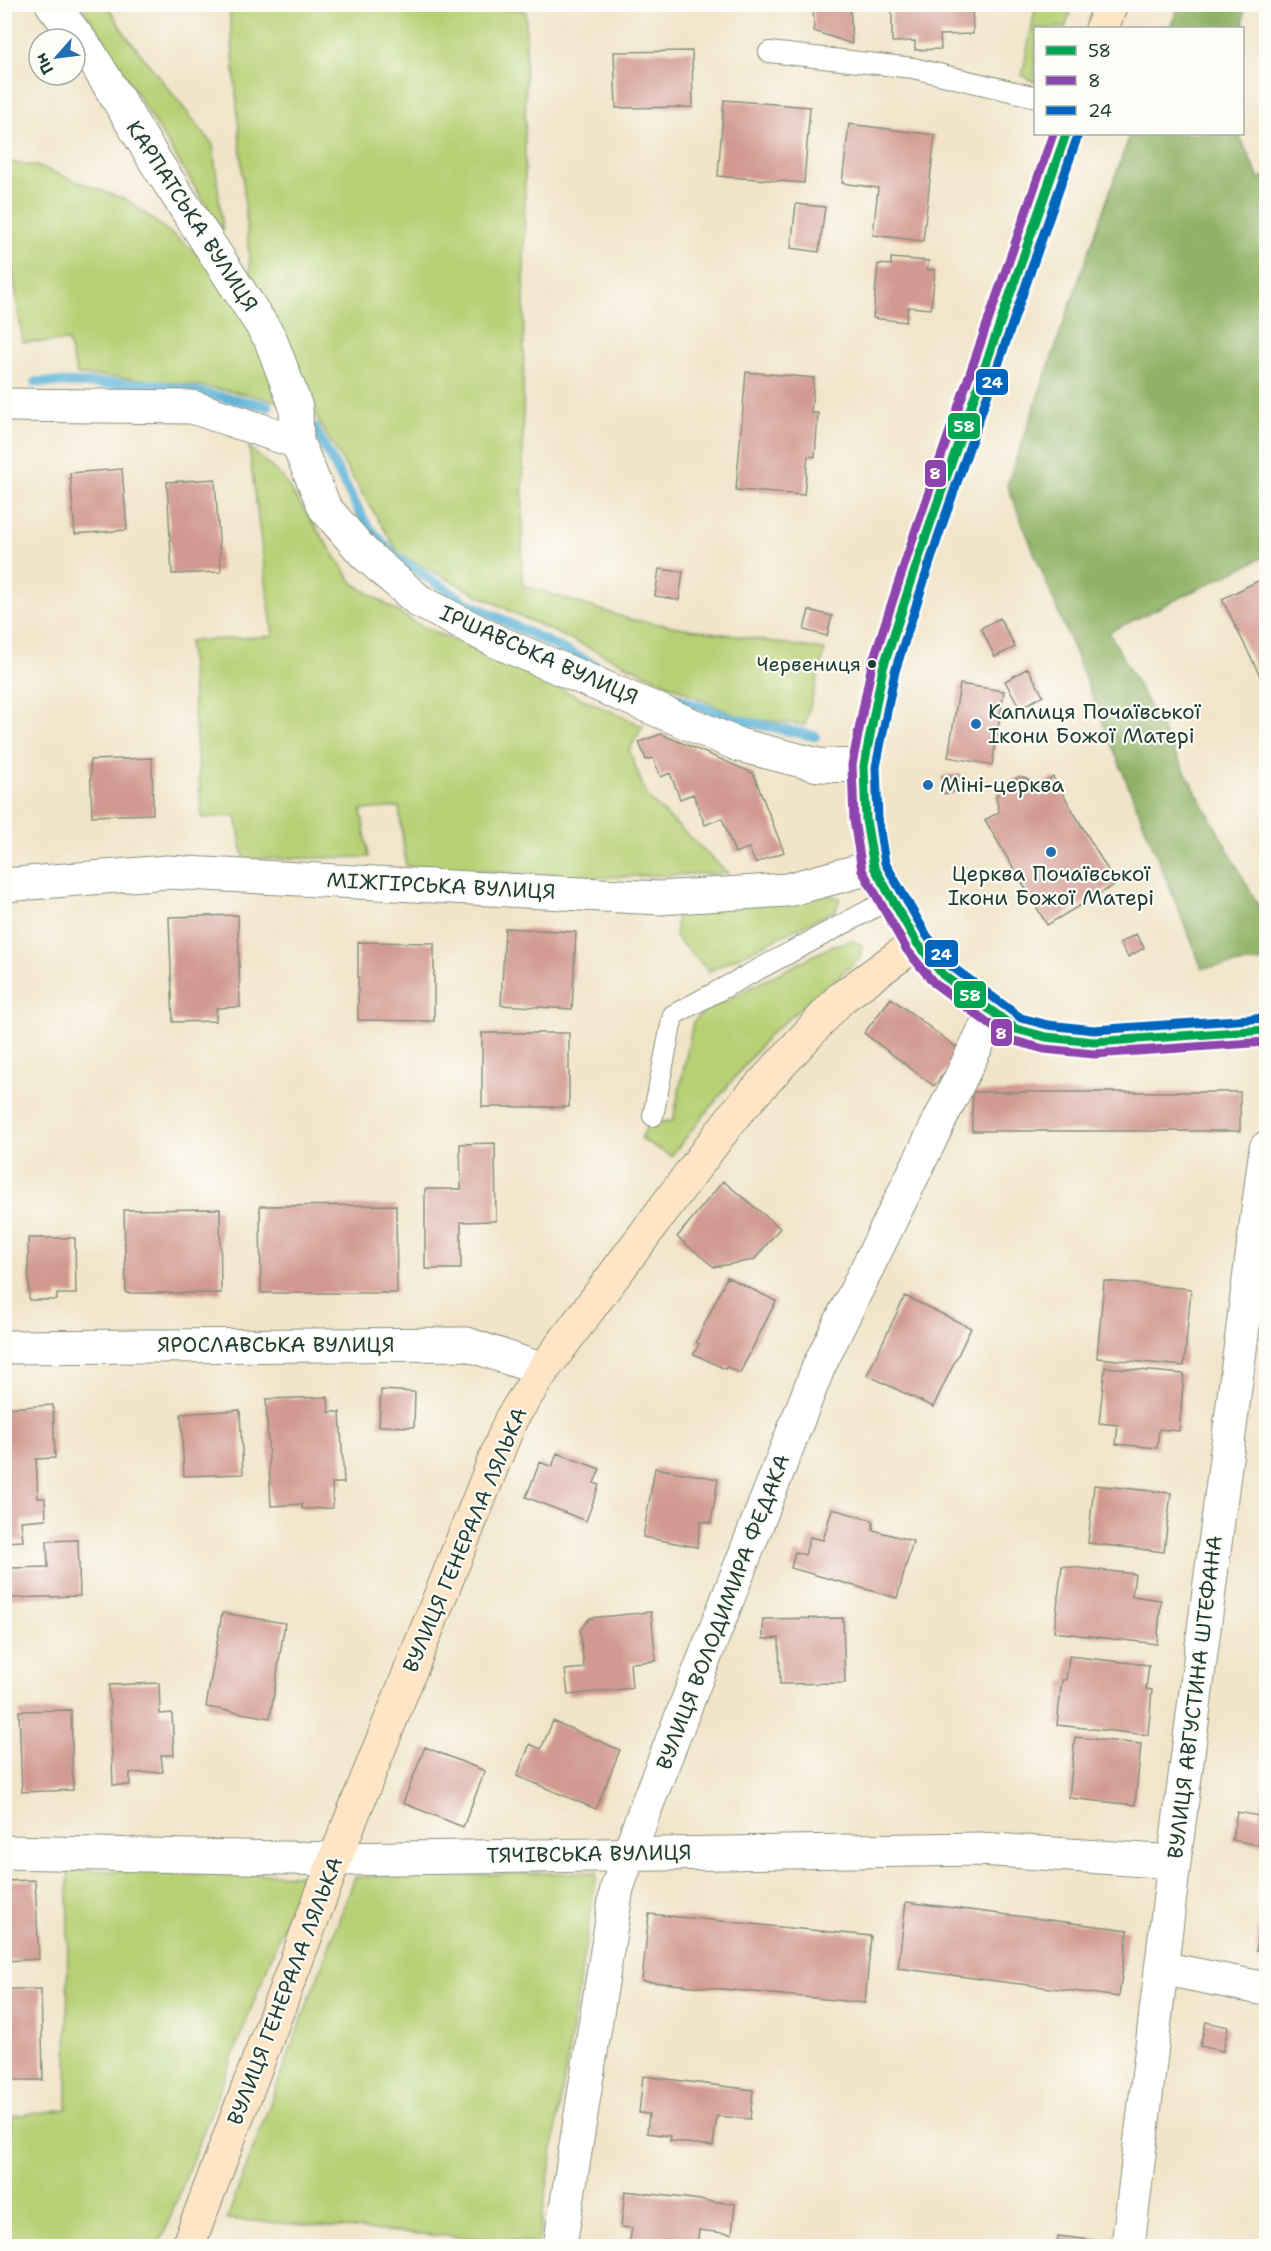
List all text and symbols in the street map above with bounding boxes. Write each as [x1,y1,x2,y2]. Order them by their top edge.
north arrow [27,27,87,87]
legend [1034,27,1244,135]
text: 58 [1088,39,1111,63]
text: Пн [30,50,58,78]
text: 8 [1088,69,1101,93]
text: 24 [1088,99,1112,123]
street label: КАРПАТСЬКА ВУЛИЦЯ [120,115,264,317]
line badge: 24 [975,368,1009,396]
text: 24 [981,372,1003,393]
line badge: 58 [947,412,981,440]
text: 58 [953,416,975,437]
line badge: 8 [924,459,947,488]
text: 8 [929,463,941,484]
street label: ІРШАВСЬКА ВУЛИЦЯ [435,599,643,711]
place label: Червениця [757,651,861,677]
marker: Червениця [866,658,878,670]
place label: Каплиця Почаївської Ікони Божої Матері [988,698,1202,750]
marker: Каплиця Почаївської Ікони Божої Матері [969,717,983,731]
place label: Міні-церква [940,771,1064,799]
marker: Міні-церква [921,778,935,792]
marker: Церква Почаївської Ікони Божої Матері [1044,845,1058,859]
place label: Церква Почаївської Ікони Божої Матері [948,860,1154,912]
street label: МІЖГІРСЬКА ВУЛИЦЯ [326,866,556,906]
line badge: 24 [924,939,959,968]
text: 24 [930,944,952,965]
line badge: 58 [953,980,987,1009]
text: 58 [959,985,981,1006]
line badge: 8 [990,1018,1013,1047]
text: 8 [995,1023,1007,1044]
street label: ЯРОСЛАВСЬКА ВУЛИЦЯ [157,1331,395,1359]
street label: ВУЛИЦЯ ГЕНЕРАЛА ЛЯЛЬКА [396,1403,534,1677]
street label: ВУЛИЦЯ ВОЛОДИМИРА ФЕДАКА [650,1450,796,1774]
street label: ВУЛИЦЯ АВГУСТИНА ШТЕФАНА [1161,1534,1229,1860]
street label: ТЯЧІВСЬКА ВУЛИЦЯ [486,1838,692,1870]
street label: ВУЛИЦЯ ГЕНЕРАЛА ЛЯЛЬКА [221,1853,349,2129]

